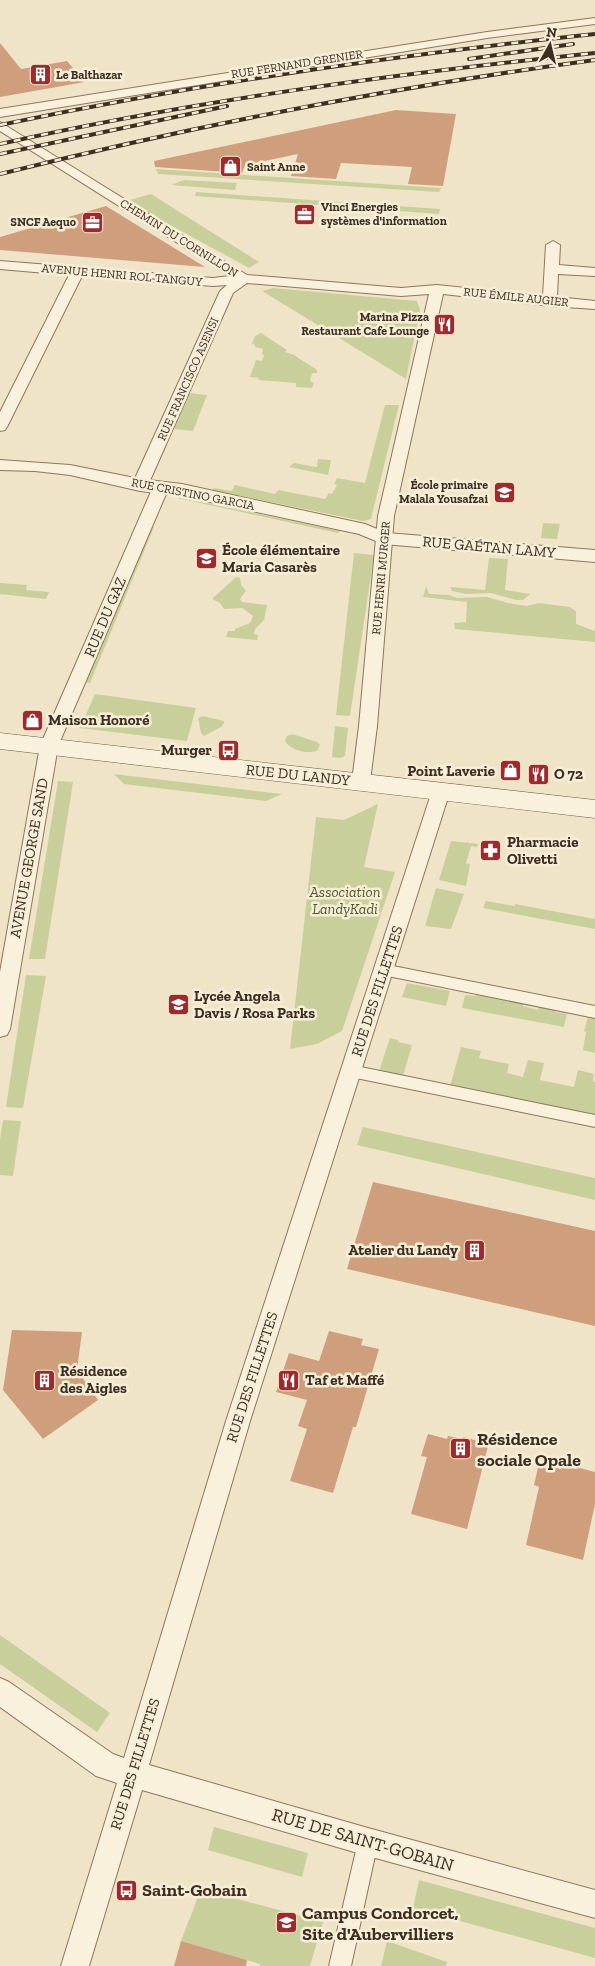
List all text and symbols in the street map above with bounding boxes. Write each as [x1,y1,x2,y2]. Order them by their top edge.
north arrow [525,20,575,70]
text: N [545,23,559,42]
street label: RUE FERNAND GRENIER [230,47,364,81]
building icon: Le Balthazar [28,63,52,87]
place label: Le Balthazar [56,68,123,82]
shop icon: Saint Anne [219,155,243,179]
place label: Saint Anne [247,160,306,174]
street label: CHEMIN DU CORNILLON [117,196,241,280]
place label: Vinci Energies systèmes d'information [321,200,447,228]
office icon: Vinci Energies systèmes d'information [293,202,317,226]
office icon: SNCF Aequo [80,210,104,234]
place label: SNCF Aequo [10,215,77,229]
street label: AVENUE HENRI ROL-TANGUY [41,261,204,289]
street label: RUE ÉMILE AUGIER [463,284,570,310]
place label: Marina Pizza Restaurant Cafe Lounge [301,310,429,338]
restaurant icon: Marina Pizza Restaurant Cafe Lounge [433,312,457,336]
street label: RUE FRANCISCO ASENSI [154,315,222,443]
street label: RUE CRISTINO GARCIA [130,475,256,513]
place label: École primaire Malala Yousafzai [399,478,488,506]
school or university icon: École primaire Malala Yousafzai [492,480,516,504]
street label: RUE HENRI MURGER [369,520,393,635]
street label: RUE GAÉTAN LAMY [422,532,557,562]
place label: École élémentaire Maria Casarès [222,541,340,576]
school or university icon: École élémentaire Maria Casarès [194,547,218,571]
street label: RUE DU GAZ [80,574,130,660]
shop icon: Maison Honoré [20,708,44,732]
place label: Maison Honoré [48,711,149,729]
bus stop icon: Murger [216,738,240,762]
place label: Murger [161,741,212,759]
shop icon: Point Laverie [499,759,523,783]
street label: RUE DU LANDY [245,761,352,790]
place label: Point Laverie [407,762,495,780]
restaurant icon: O 72 [526,762,550,786]
place label: O 72 [554,765,583,783]
street label: AVENUE GEORGE SAND [6,777,52,939]
place label: Pharmacie Olivetti [507,833,578,868]
pharmacy icon: Pharmacie Olivetti [479,839,503,863]
park label: Association LandyKadi [308,883,381,918]
street label: RUE DES FILLETTES [347,923,407,1059]
place label: Lycée Angela Davis / Rosa Parks [194,987,315,1022]
school or university icon: Lycée Angela Davis / Rosa Parks [166,993,190,1017]
building icon: Atelier du Landy [462,1238,486,1262]
place label: Atelier du Landy [348,1241,458,1259]
street label: RUE DES FILLETTES [222,1309,282,1445]
place label: Résidence des Aigles [60,1362,127,1397]
building icon: Résidence des Aigles [32,1368,56,1392]
restaurant icon: Taf et Maffé [277,1368,301,1392]
place label: Taf et Maffé [305,1371,384,1389]
place label: Résidence sociale Opale [477,1428,581,1471]
building icon: Résidence sociale Opale [449,1437,473,1461]
street label: RUE DES FILLETTES [106,1696,164,1832]
street label: RUE DE SAINT-GOBAIN [269,1803,457,1877]
bus stop icon: Saint-Gobain [114,1878,138,1902]
place label: Saint-Gobain [142,1879,247,1901]
place label: Campus Condorcet, Site d'Aubervilliers [302,1902,459,1945]
school or university icon: Campus Condorcet, Site d'Aubervilliers [274,1911,298,1935]

